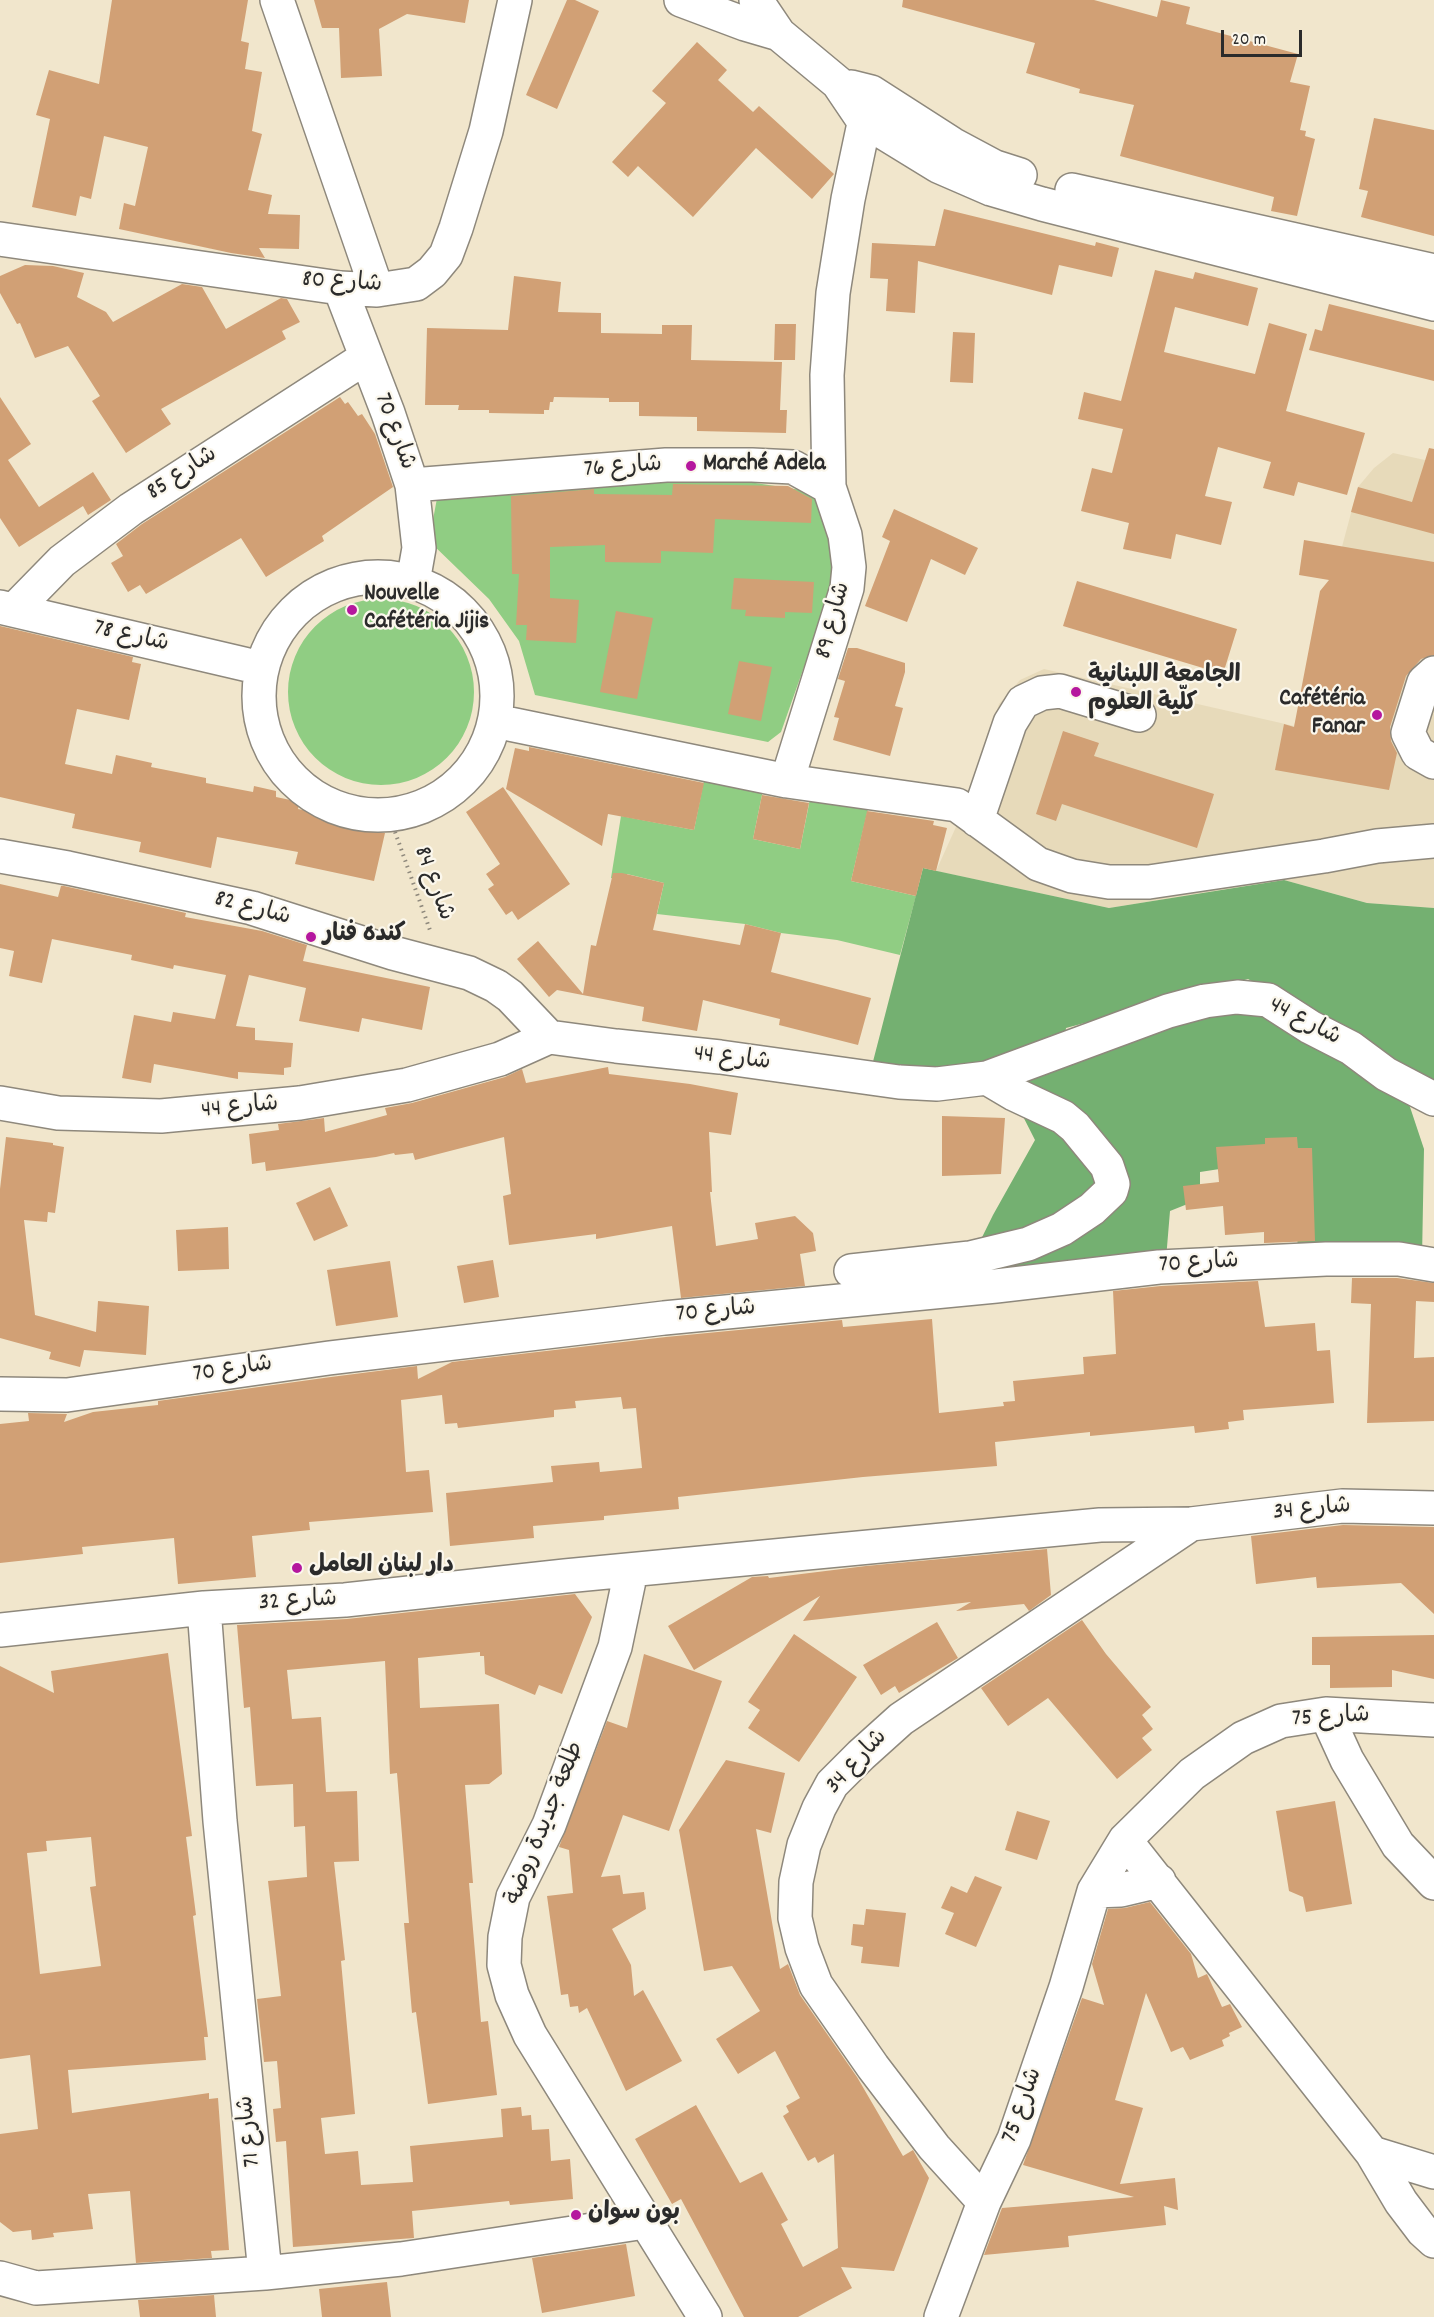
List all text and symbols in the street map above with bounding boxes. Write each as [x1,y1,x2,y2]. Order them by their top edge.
scale bar [1224,18,1305,56]
text: 20 m [1232,28,1266,53]
street label: شارع 80 [301,267,383,301]
street label: شارع 70 [366,390,420,474]
street label: شارع 85 [142,442,224,508]
street label: شارع 76 [583,452,663,486]
place label: Marché Adela [703,452,826,480]
marker: Marché Adela [684,459,698,473]
street label: شارع 89 [811,580,859,662]
place label: Nouvelle Cafétéria Jijis [364,582,489,638]
marker: Nouvelle Cafétéria Jijis [345,603,359,617]
street label: شارع 78 [91,615,171,661]
place label: الجامعة اللبنانية كلّية العلوم [1088,664,1241,720]
marker: الجامعة اللبنانية كلّية العلوم [1069,685,1083,699]
place label: Cafétéria Fanar [1279,687,1365,743]
marker: Cafétéria Fanar [1370,708,1384,722]
street label: شارع 84 [405,843,459,925]
street label: شارع 82 [211,886,293,934]
place label: كنده فنار [323,923,405,951]
marker: كنده فنار [304,930,318,944]
street label: شارع 44 [1263,992,1345,1054]
street label: شارع 44 [692,1041,772,1079]
street label: شارع 44 [200,1091,280,1127]
street label: شارع 70 [1158,1249,1240,1281]
street label: شارع 70 [675,1295,757,1331]
street label: شارع 70 [192,1351,274,1391]
street label: شارع 34 [1272,1493,1352,1529]
place label: دار لبنان العامل [309,1554,454,1582]
marker: دار لبنان العامل [290,1561,304,1575]
street label: شارع 32 [258,1587,338,1619]
street label: شارع 75 [1291,1703,1371,1735]
street label: شارع 34 [821,1725,895,1801]
street label: طلعة جديدة روضة [501,1738,593,1910]
street label: شارع 75 [997,2065,1051,2147]
street label: شارع 71 [233,2094,269,2168]
place label: بون سوان [588,2201,680,2229]
marker: بون سوان [569,2208,583,2222]

